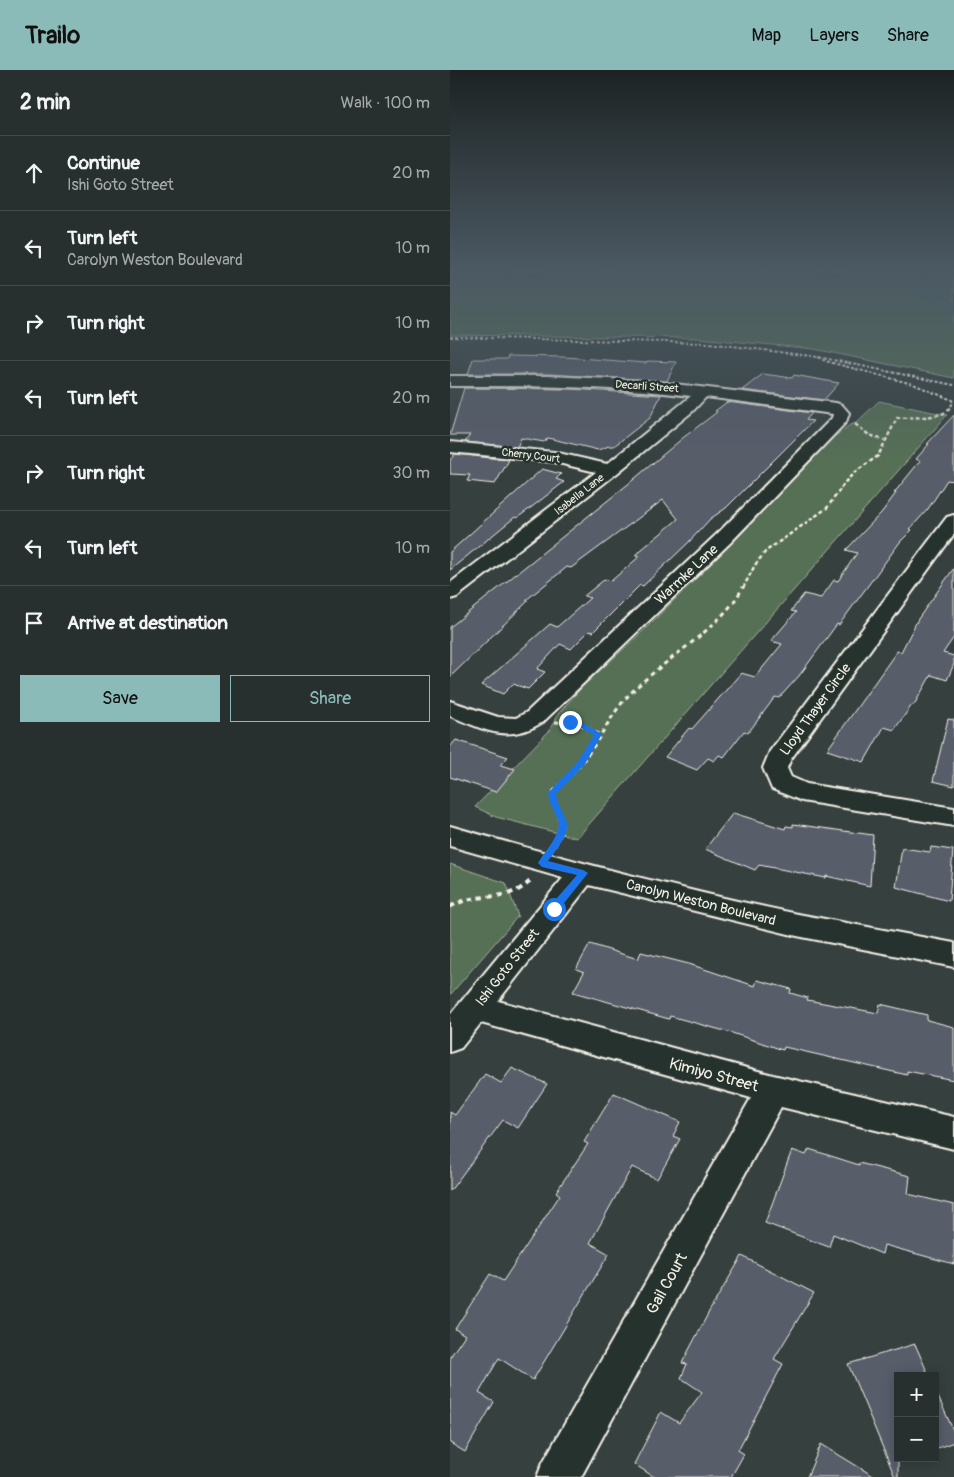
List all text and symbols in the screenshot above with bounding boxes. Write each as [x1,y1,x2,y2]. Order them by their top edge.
text: Trailo [25,21,80,50]
text: Map [752,24,781,47]
text: Layers [809,24,859,47]
text: Share [887,24,929,47]
text: 2 min [20,89,70,116]
text: Walk · 100 m [341,93,430,113]
text: Continue [67,151,140,175]
icon: ahead [20,159,48,187]
text: 20 m [392,163,430,183]
text: Ishi Goto Street [67,175,174,195]
text: Turn left [67,226,137,250]
icon: left [20,234,48,262]
text: 10 m [395,238,430,258]
text: Carolyn Weston Boulevard [67,250,243,270]
icon: right [20,309,48,337]
text: Turn right [67,311,145,335]
text: 10 m [395,313,430,333]
street label: Decarli Street [615,378,680,395]
icon: left [20,384,48,412]
text: Turn left [67,386,137,410]
text: 20 m [392,388,430,408]
street label: Cherry Court [501,445,562,466]
icon: right [20,459,48,487]
text: Turn right [67,461,145,485]
text: 30 m [392,463,430,483]
street label: Isabella Lane [552,471,607,518]
icon: left [20,534,48,562]
text: Turn left [67,536,137,560]
text: 10 m [395,538,430,558]
street label: Warmke Lane [651,541,722,608]
icon: arrive [20,609,48,637]
text: Arrive at destination [67,611,228,635]
street label: Lloyd Thayer Circle [776,660,855,759]
button: Save [20,675,220,722]
button: Share [230,675,430,722]
route end [559,711,582,734]
street label: Carolyn Weston Boulevard [624,876,778,929]
route start [543,898,566,921]
street label: Ishi Goto Street [472,925,543,1009]
street label: Kimiyo Street [667,1053,761,1097]
street label: Gail Court [642,1249,692,1318]
map controls [894,1372,939,1462]
button: + [894,1372,939,1417]
button: − [894,1417,939,1462]

